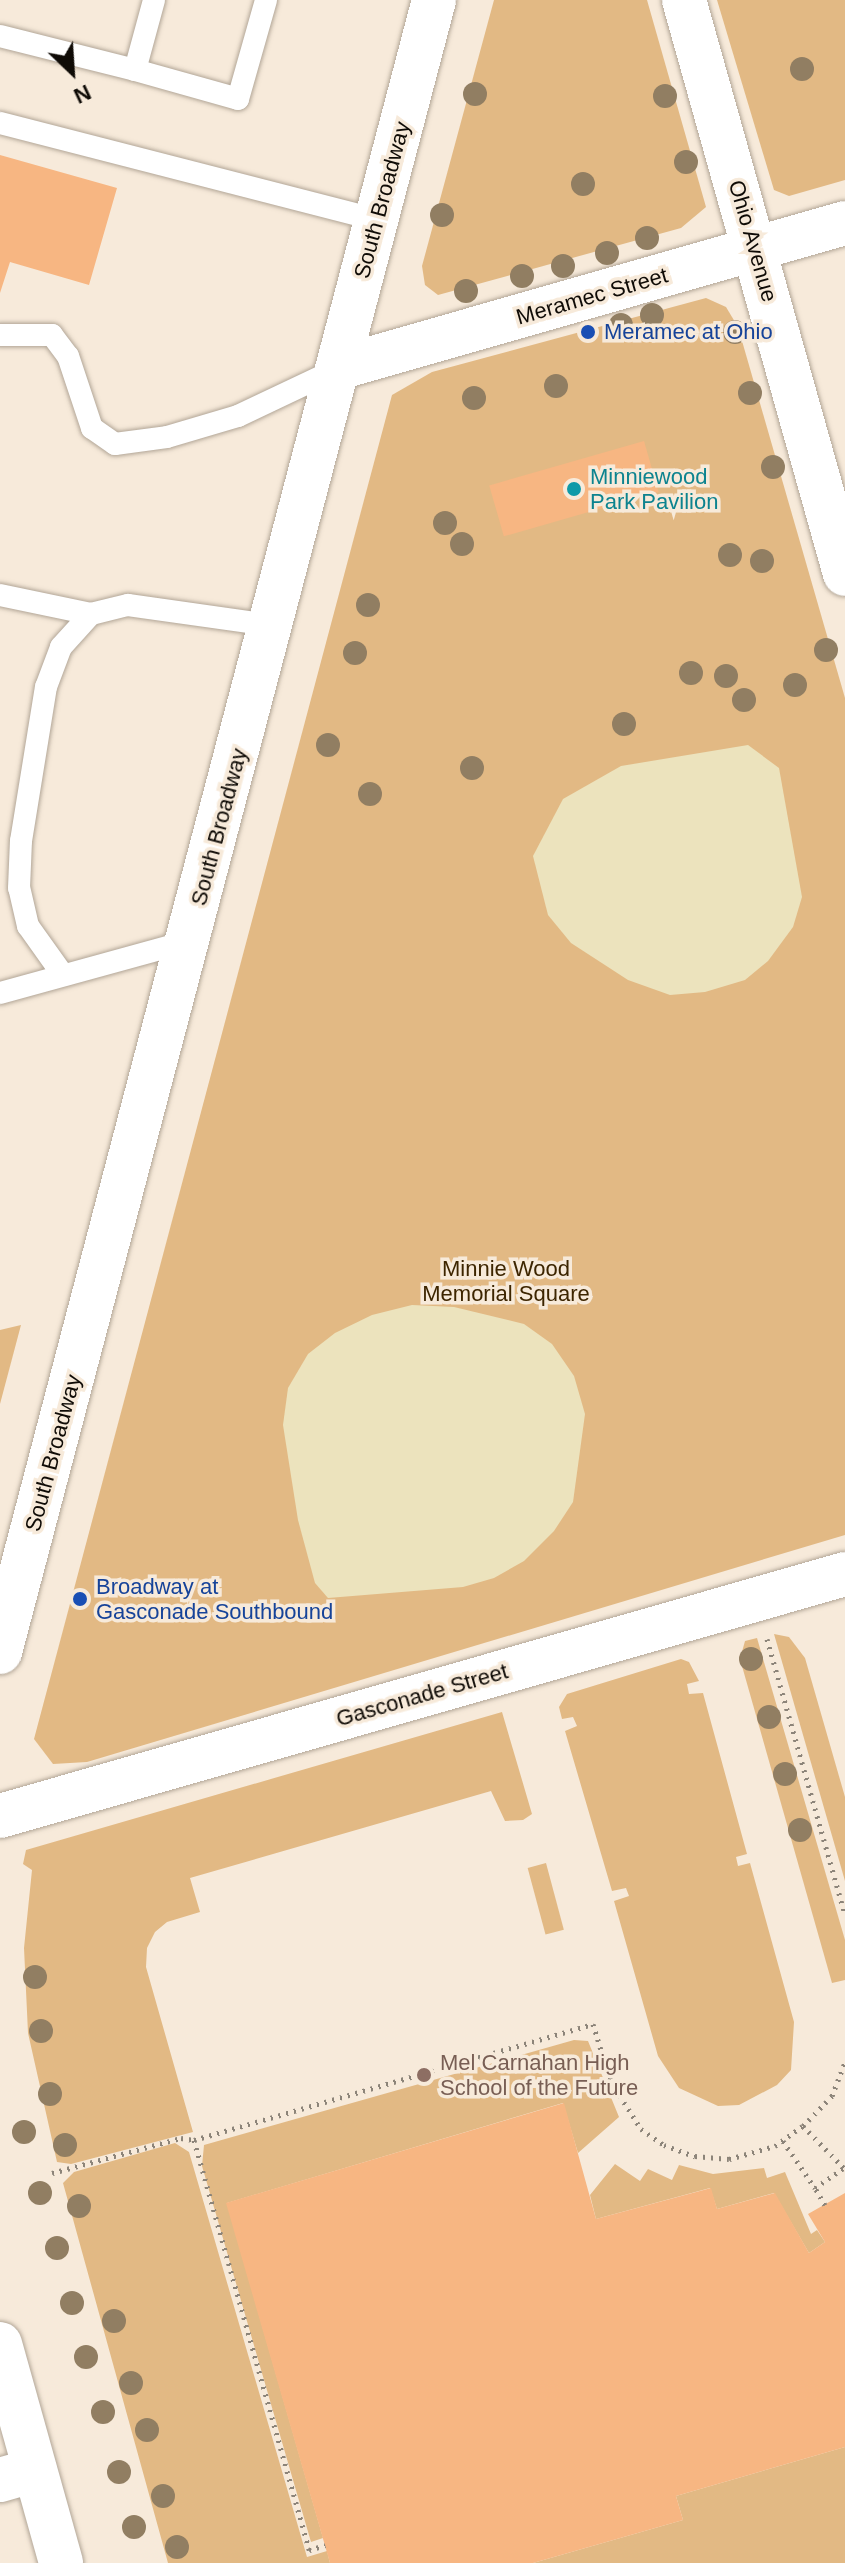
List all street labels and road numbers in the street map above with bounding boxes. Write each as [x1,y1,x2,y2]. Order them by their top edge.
street label: South Broadway [348,119,416,281]
street label: Ohio Avenue [723,176,783,306]
street label: Meramec Street [513,262,671,330]
street label: South Broadway [185,746,253,908]
street label: South Broadway [19,1372,87,1534]
street label: Gasconade Street [333,1658,511,1732]

